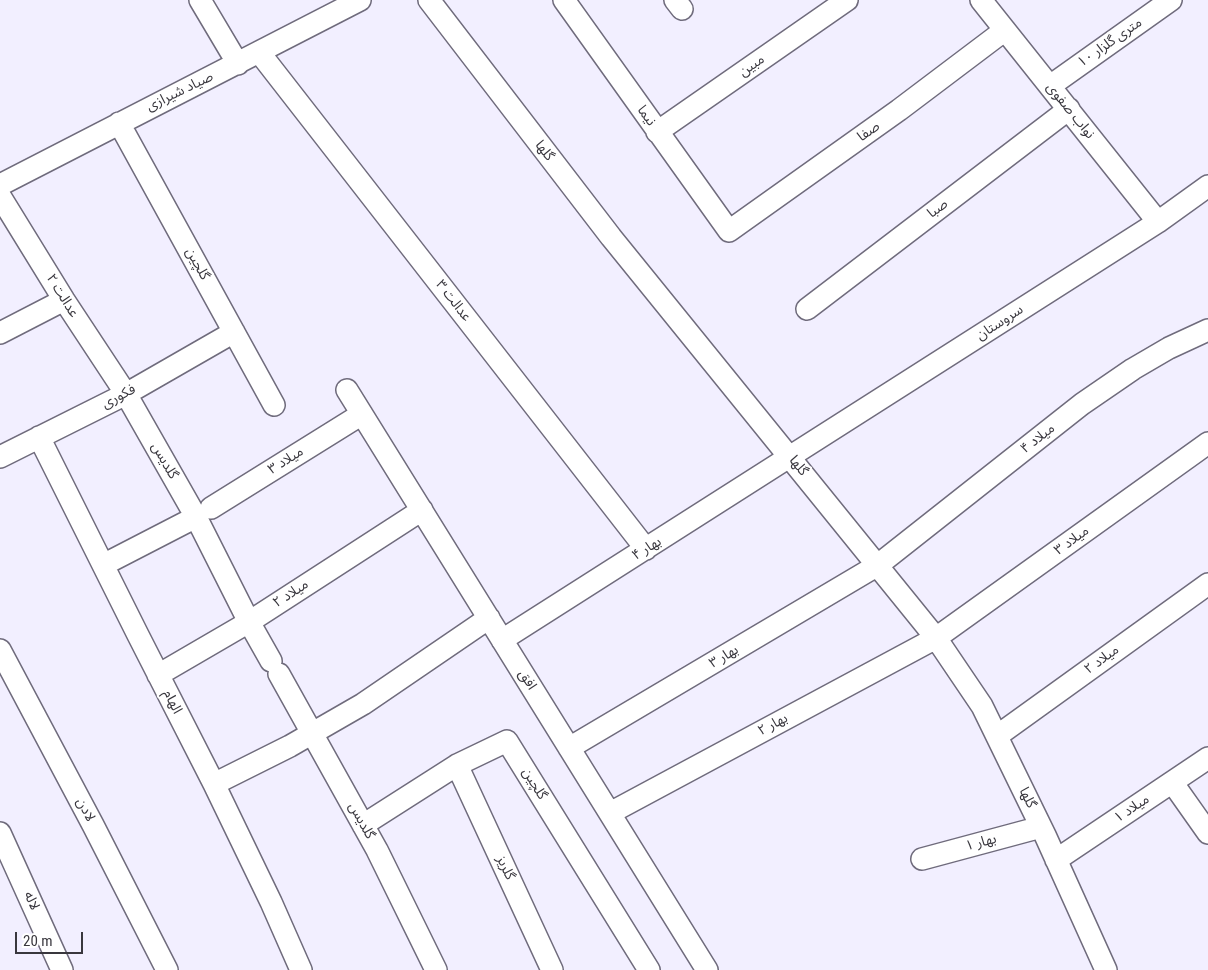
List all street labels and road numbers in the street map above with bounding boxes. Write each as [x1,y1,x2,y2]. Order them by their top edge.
street label: ۱۰ متری گلزار [1075,15,1145,71]
street label: مبین [736,51,768,81]
street label: صیاد شیرازی [144,69,216,115]
street label: نواب صفوی [1042,79,1098,143]
street label: نیما [633,103,659,129]
street label: صفا [854,118,884,146]
street label: گلها [531,137,557,165]
street label: صبا [924,196,952,222]
street label: گلچین [181,245,213,283]
street label: عدالت ۲ [42,271,82,321]
street label: عدالت ۳ [432,277,474,325]
street label: سروستان [973,302,1027,344]
street label: فکوری [99,381,139,413]
street label: میلاد ۴ [1018,420,1058,458]
street label: گلدیس [147,440,181,482]
street label: میلاد ۳ [265,444,307,478]
street label: گلها [785,452,811,480]
street label: میلاد ۳ [1051,523,1093,559]
street label: بهار ۴ [629,534,665,564]
street label: میلاد ۲ [270,576,312,612]
street label: بهار ۳ [706,642,742,672]
street label: میلاد ۲ [1081,642,1123,678]
street label: افق [514,667,540,693]
street label: الهام [159,687,185,717]
street label: بهار ۲ [755,710,791,740]
street label: گلچین [518,765,550,803]
street label: گلها [1015,785,1039,811]
street label: میلاد ۱ [1111,791,1153,827]
street label: لادن [72,795,98,825]
street label: گلدیس [344,800,378,842]
street label: بهار ۱ [964,831,998,855]
street label: گلریز [492,853,518,883]
street label: لاله [19,889,43,913]

